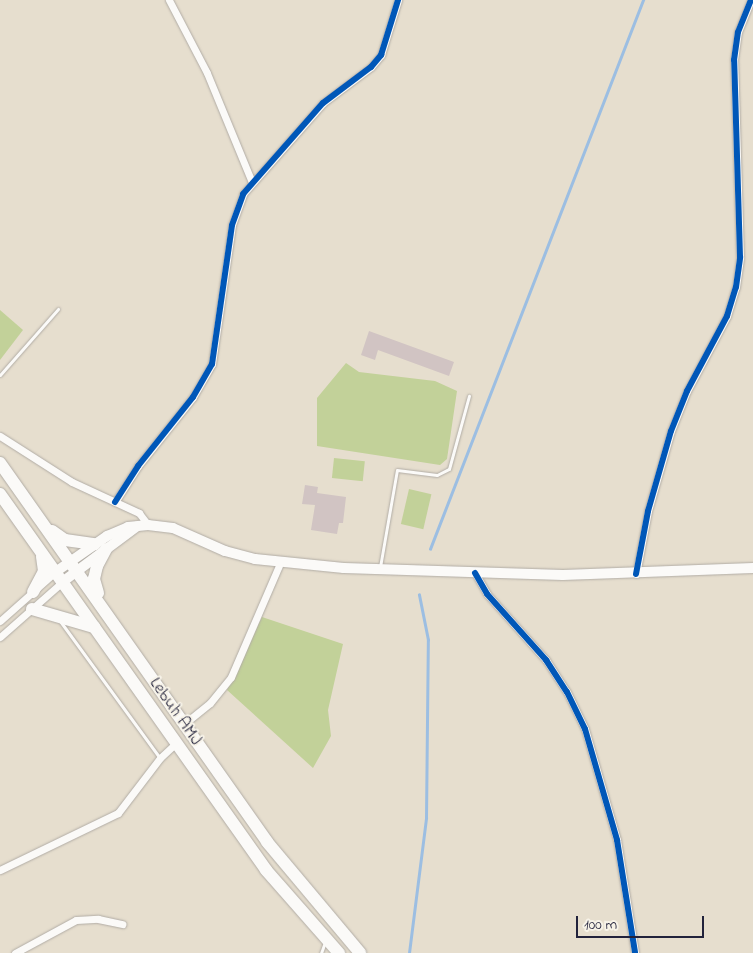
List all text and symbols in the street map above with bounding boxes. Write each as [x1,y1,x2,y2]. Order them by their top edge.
street label: Lebuh AMJ [144,674,206,750]
scale bar [578,906,706,938]
text: 100 m [584,914,617,936]

